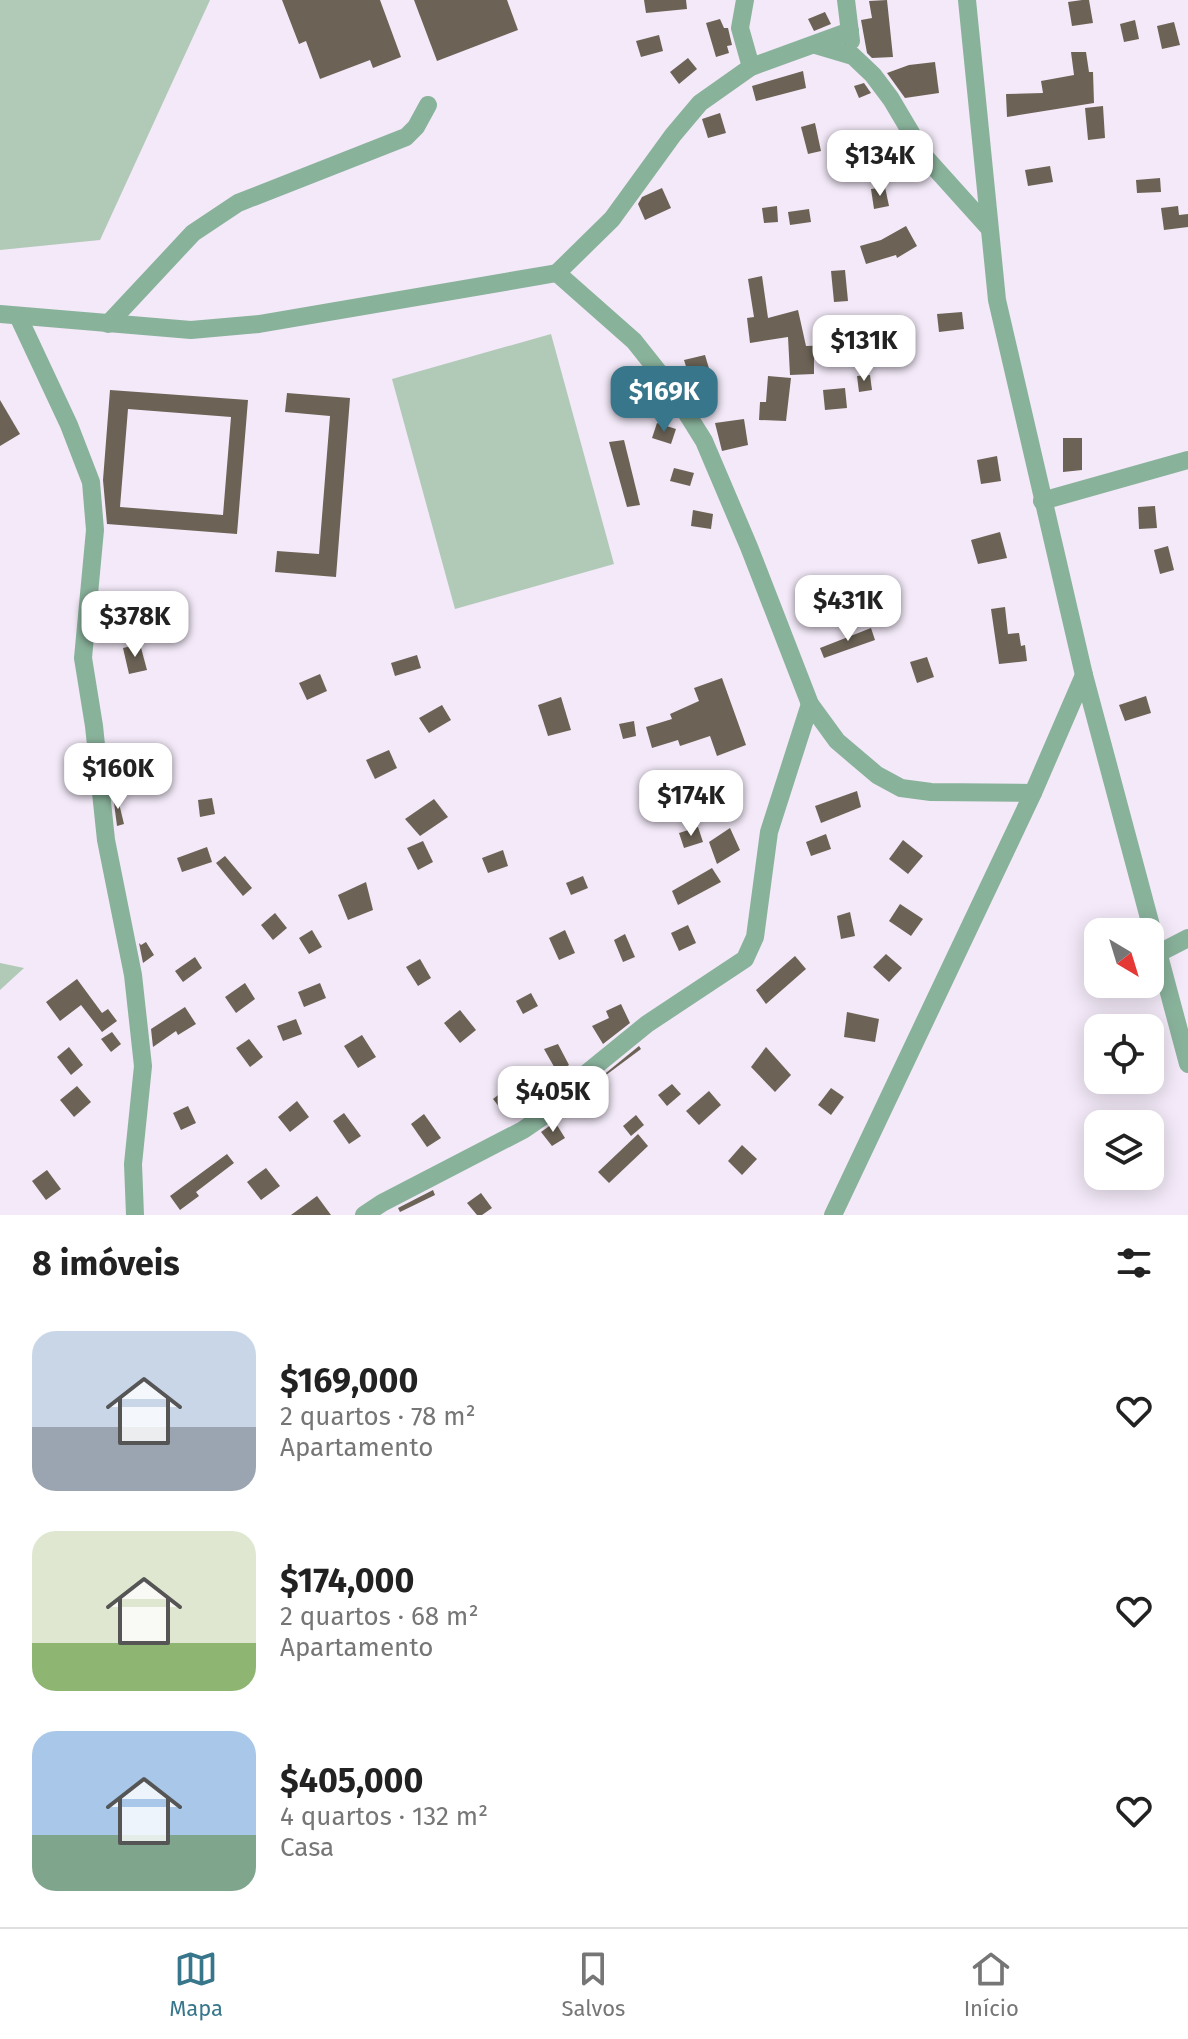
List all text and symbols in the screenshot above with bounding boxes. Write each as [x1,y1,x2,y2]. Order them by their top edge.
pin: $134K [824,130,936,198]
text: $134K [845,140,915,171]
pin: $131K [808,315,920,383]
text: $131K [831,325,897,356]
pin: $169K [608,366,720,434]
text: $169K [629,376,699,407]
pin: $431K [792,575,904,643]
text: $431K [813,585,883,616]
pin: $378K [79,591,191,659]
text: $378K [100,601,170,632]
pin: $160K [62,743,174,811]
text: $160K [82,753,154,784]
pin: $174K [635,770,747,838]
text: $174K [657,780,725,811]
north arrow [1084,918,1164,998]
map controls [1084,918,1164,1190]
button: locate [1084,1014,1164,1094]
pin: $405K [497,1066,609,1134]
text: $405K [516,1076,590,1107]
button: layers [1084,1110,1164,1190]
icon: filters [1112,1241,1156,1285]
text: 8 imóveis [32,1243,180,1284]
text: $169,000 [280,1360,418,1401]
icon: home [96,1363,192,1459]
icon: heart [1112,1389,1156,1433]
text: 2 quartos · 78 m² [280,1401,476,1432]
text: Apartamento [280,1432,433,1463]
text: $174,000 [280,1560,414,1601]
icon: home [96,1563,192,1659]
icon: heart [1112,1589,1156,1633]
text: 2 quartos · 68 m² [280,1601,479,1632]
text: Apartamento [280,1632,433,1663]
text: $405,000 [280,1760,423,1801]
icon: home [96,1763,192,1859]
icon: heart [1112,1789,1156,1833]
text: 4 quartos · 132 m² [280,1801,488,1832]
text: Casa [280,1832,334,1863]
tab: Mapa [169,1947,223,2022]
tab: Salvos [561,1947,625,2022]
tab: Início [964,1947,1019,2022]

